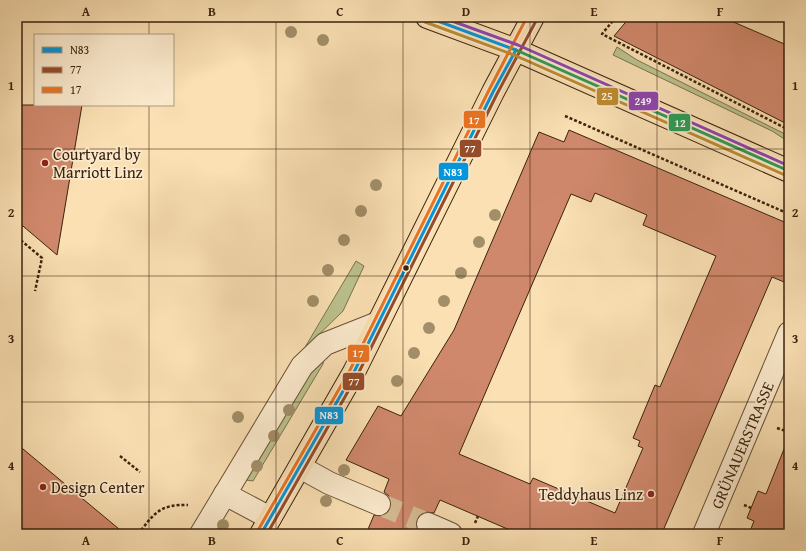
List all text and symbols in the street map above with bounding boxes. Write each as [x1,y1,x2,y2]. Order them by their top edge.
text: A [82,2,91,21]
text: B [208,2,216,21]
text: C [336,2,344,21]
text: D [462,2,470,21]
text: E [591,2,598,21]
text: F [717,2,724,21]
legend [34,34,174,106]
text: N83 [70,41,90,58]
text: 77 [70,61,82,78]
text: 1 [8,76,14,95]
text: 1 [792,76,798,95]
text: 17 [70,81,82,98]
line badge: 25 [596,87,619,106]
text: 25 [601,88,613,104]
line badge: 249 [628,91,659,111]
text: 249 [634,93,652,109]
line badge: 17 [463,110,486,129]
text: 17 [468,112,480,128]
line badge: 12 [668,113,691,132]
text: 12 [674,115,686,131]
line badge: 77 [459,139,482,158]
text: 77 [464,140,476,156]
place label: Courtyard by Marriott Linz [53,142,143,184]
marker: Courtyard by Marriott Linz [40,158,50,168]
line badge: N83 [438,162,469,181]
text: N83 [444,164,463,180]
text: 2 [8,203,15,222]
text: 2 [792,203,799,222]
unlabelled marker [401,263,411,273]
text: 3 [8,329,14,348]
text: 3 [792,329,798,348]
line badge: 17 [347,344,370,363]
text: 17 [352,345,364,361]
line badge: 77 [342,372,365,391]
text: 77 [348,373,360,389]
street label: GRÜNAUERSTRASSE [704,378,780,512]
line badge: N83 [314,406,344,425]
text: N83 [320,407,339,423]
text: 4 [8,456,15,475]
text: 4 [792,456,799,475]
place label: Design Center [51,475,145,499]
marker: Design Center [38,482,48,492]
place label: Teddyhaus Linz [539,482,643,506]
marker: Teddyhaus Linz [646,489,656,499]
text: A [82,531,91,550]
text: B [208,531,216,550]
text: C [336,531,344,550]
text: D [462,531,470,550]
text: E [591,531,598,550]
text: F [717,531,724,550]

